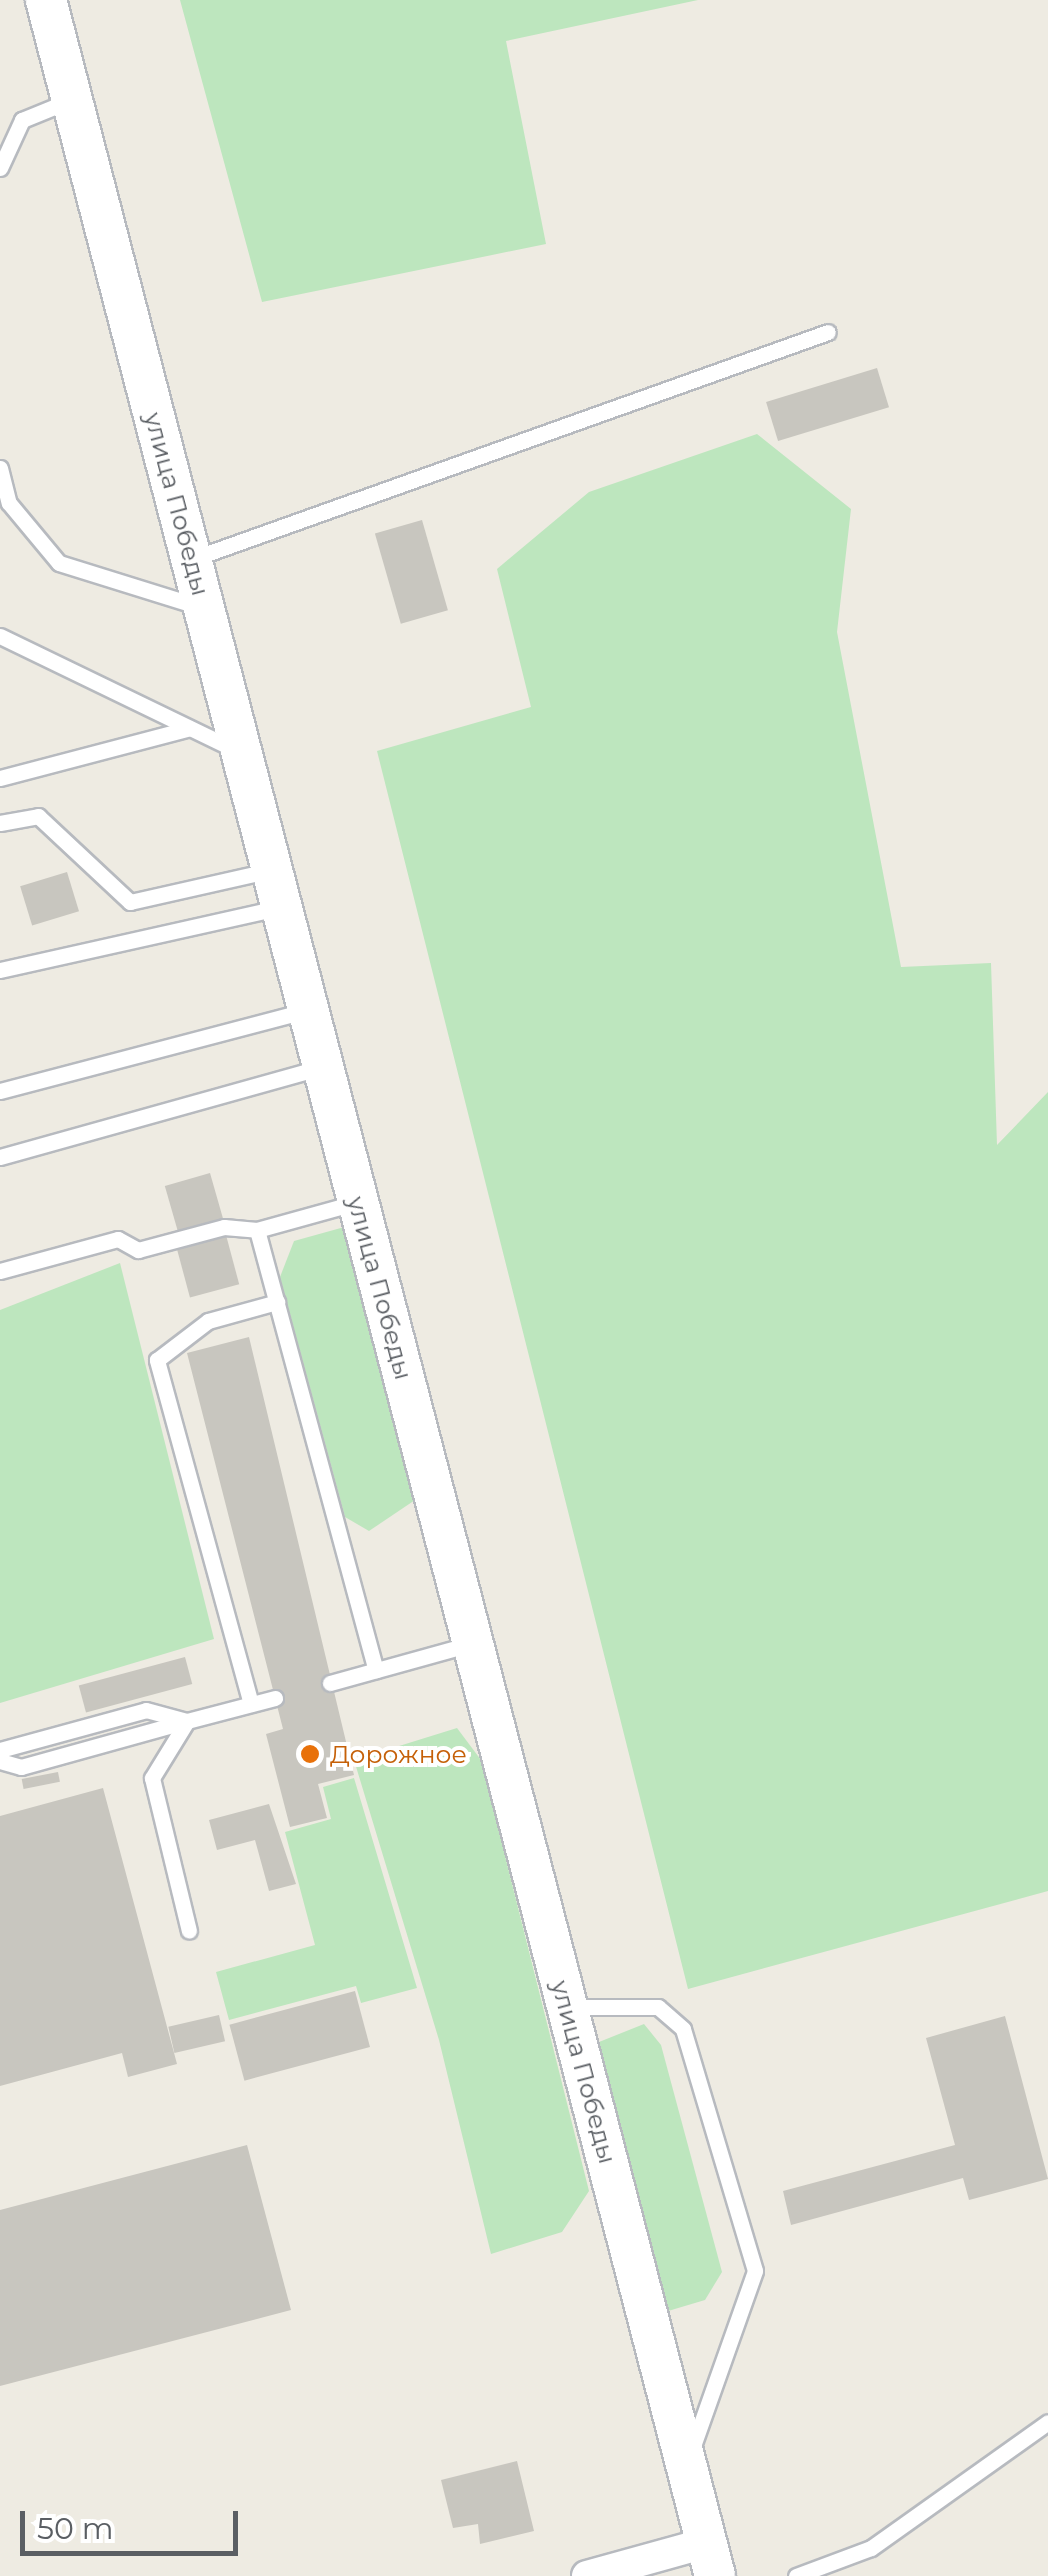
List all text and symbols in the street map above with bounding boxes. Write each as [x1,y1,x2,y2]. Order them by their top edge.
street label: улица Победы [138,409,216,599]
street label: улица Победы [341,1193,419,1383]
place label: Дорожное [330,1739,467,1769]
marker: Дорожное [299,1743,321,1765]
street label: улица Победы [545,1977,623,2167]
scale bar [25,2491,242,2553]
text: 50 m [37,2510,114,2547]

